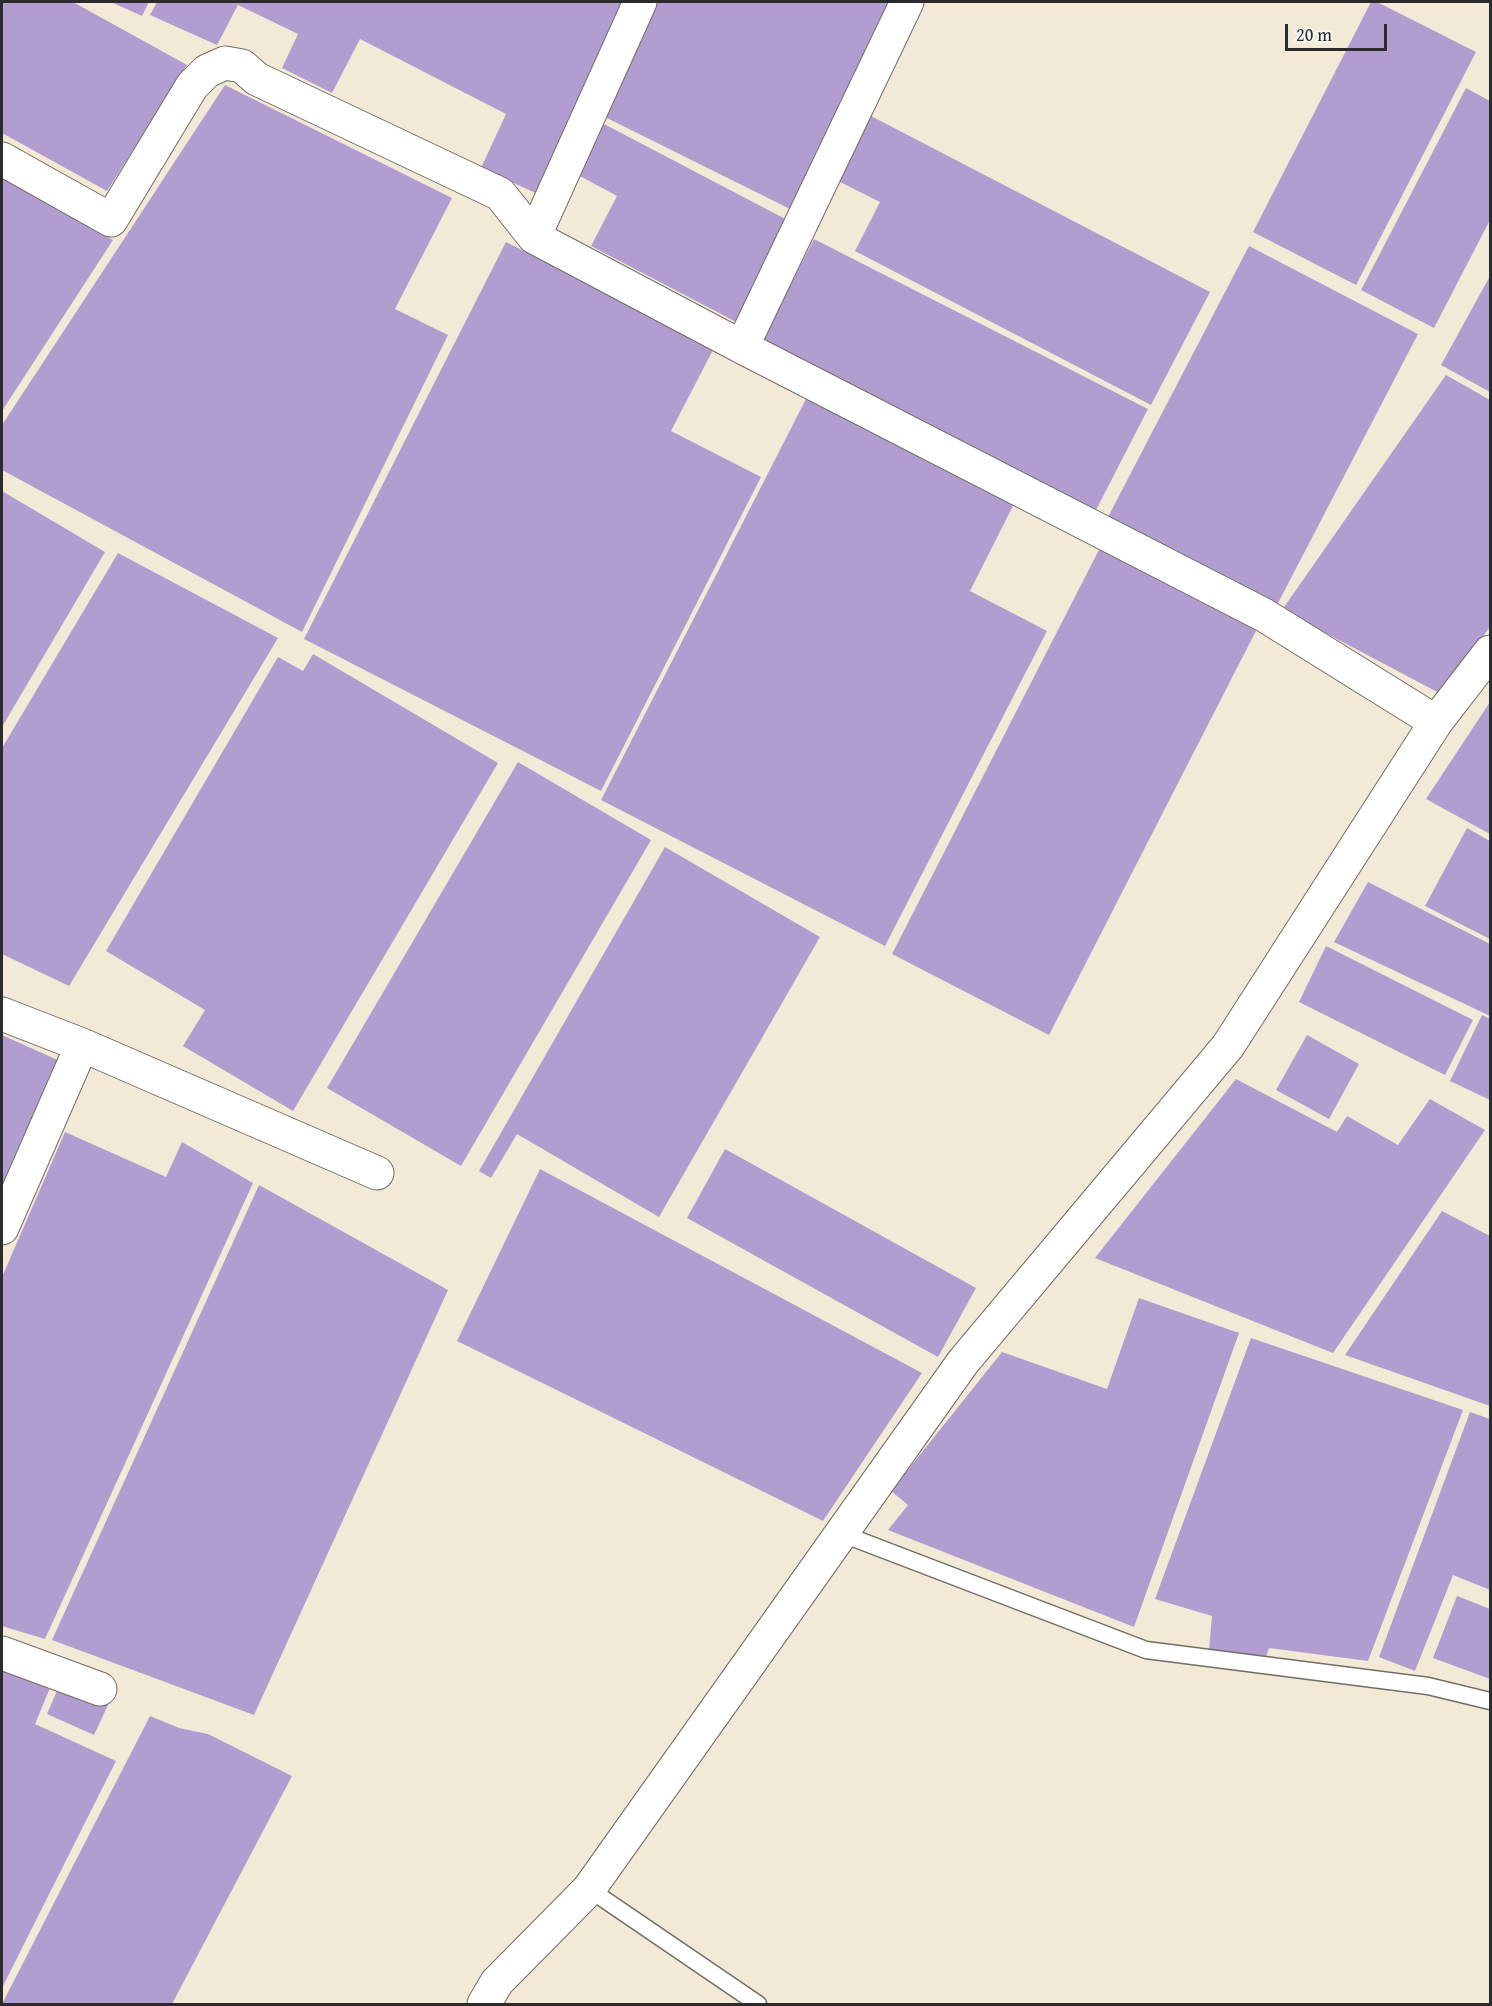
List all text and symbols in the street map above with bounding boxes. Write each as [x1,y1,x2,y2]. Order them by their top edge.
scale bar [1288,12,1390,50]
text: 20 m [1296,21,1332,48]

